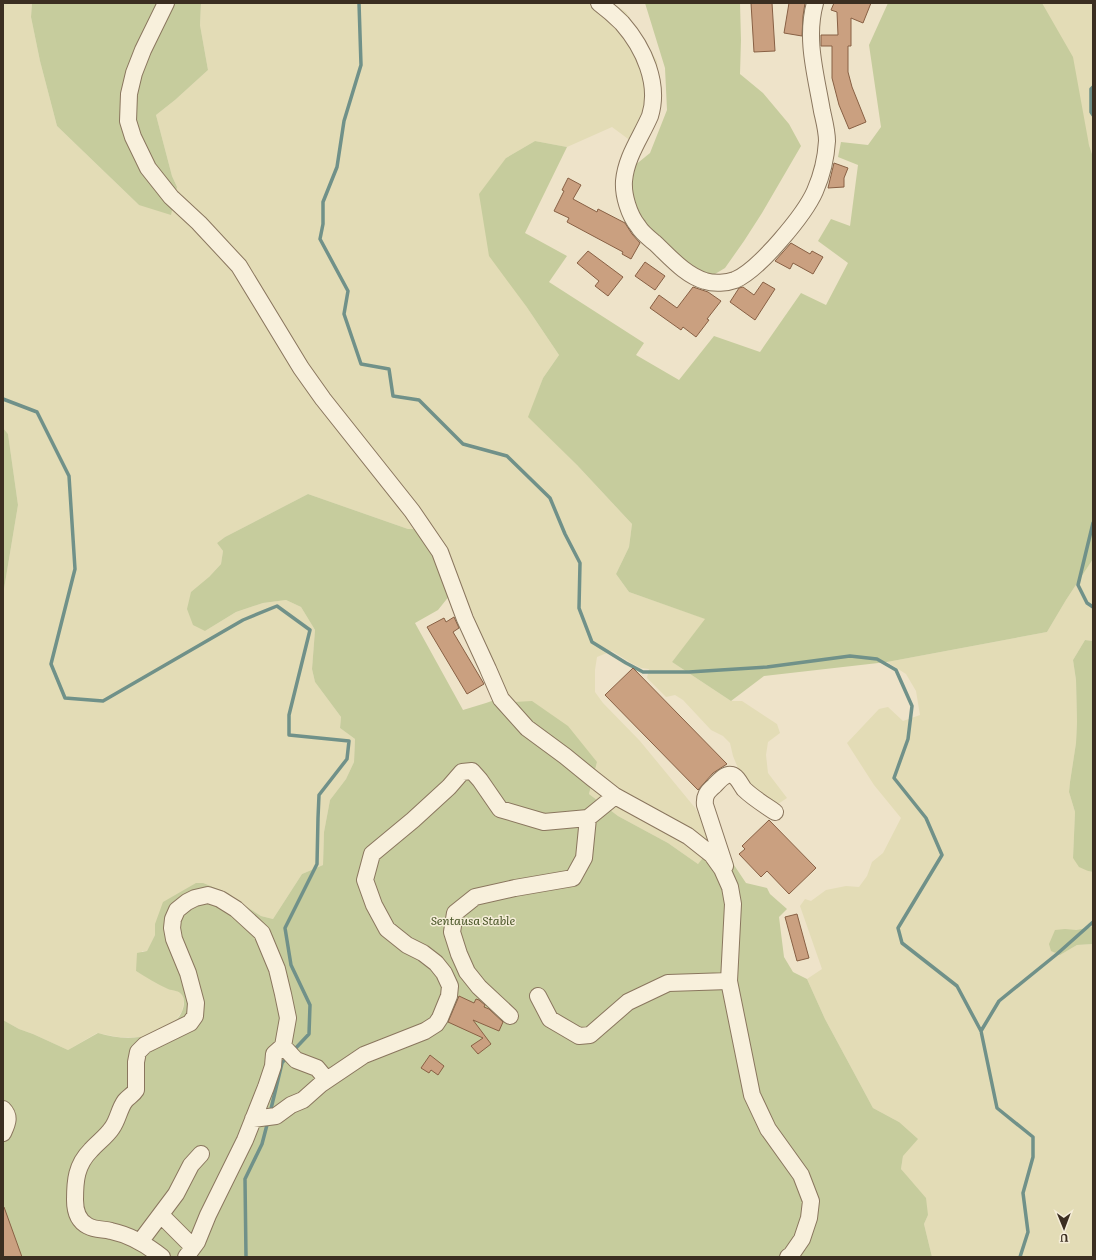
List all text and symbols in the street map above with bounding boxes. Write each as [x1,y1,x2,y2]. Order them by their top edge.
park label: Sentausa Stable [431,911,515,929]
north arrow [1044,1208,1084,1248]
text: U [1059,1231,1069,1247]

